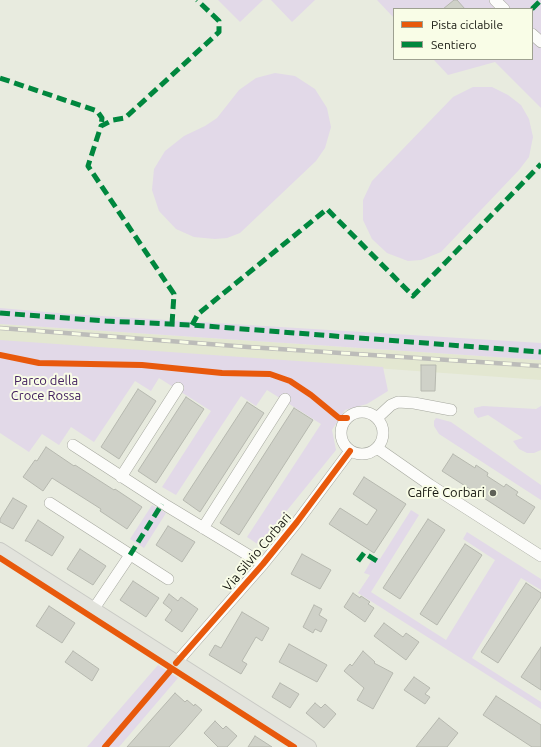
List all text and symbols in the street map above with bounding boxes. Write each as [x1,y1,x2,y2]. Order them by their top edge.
legend [393,8,533,60]
text: Pista ciclabile [431,18,503,31]
text: Sentiero [431,38,477,51]
park label: Parco della Croce Rossa [11,373,81,404]
place label: Caffè Corbari [407,485,485,501]
marker: Caffè Corbari [488,488,498,498]
street label: Via Silvio Corbari [220,510,294,594]

